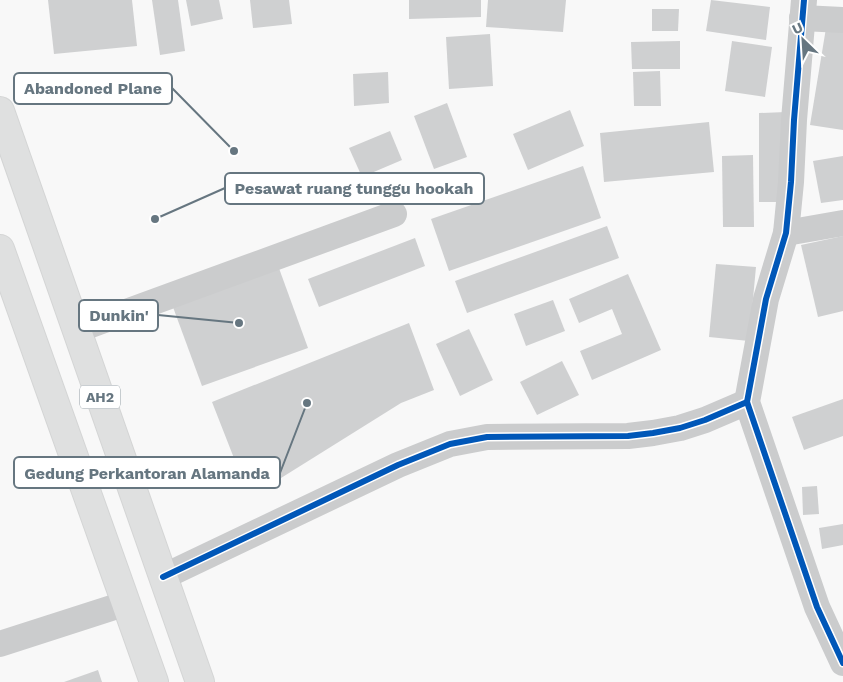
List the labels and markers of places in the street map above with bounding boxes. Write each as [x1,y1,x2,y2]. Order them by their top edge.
callout: Abandoned Plane [14,73,172,104]
callout: Pesawat ruang tunggu hookah [225,173,484,204]
callout: Dunkin' [79,300,158,331]
callout: Gedung Perkantoran Alamanda [14,457,280,488]

